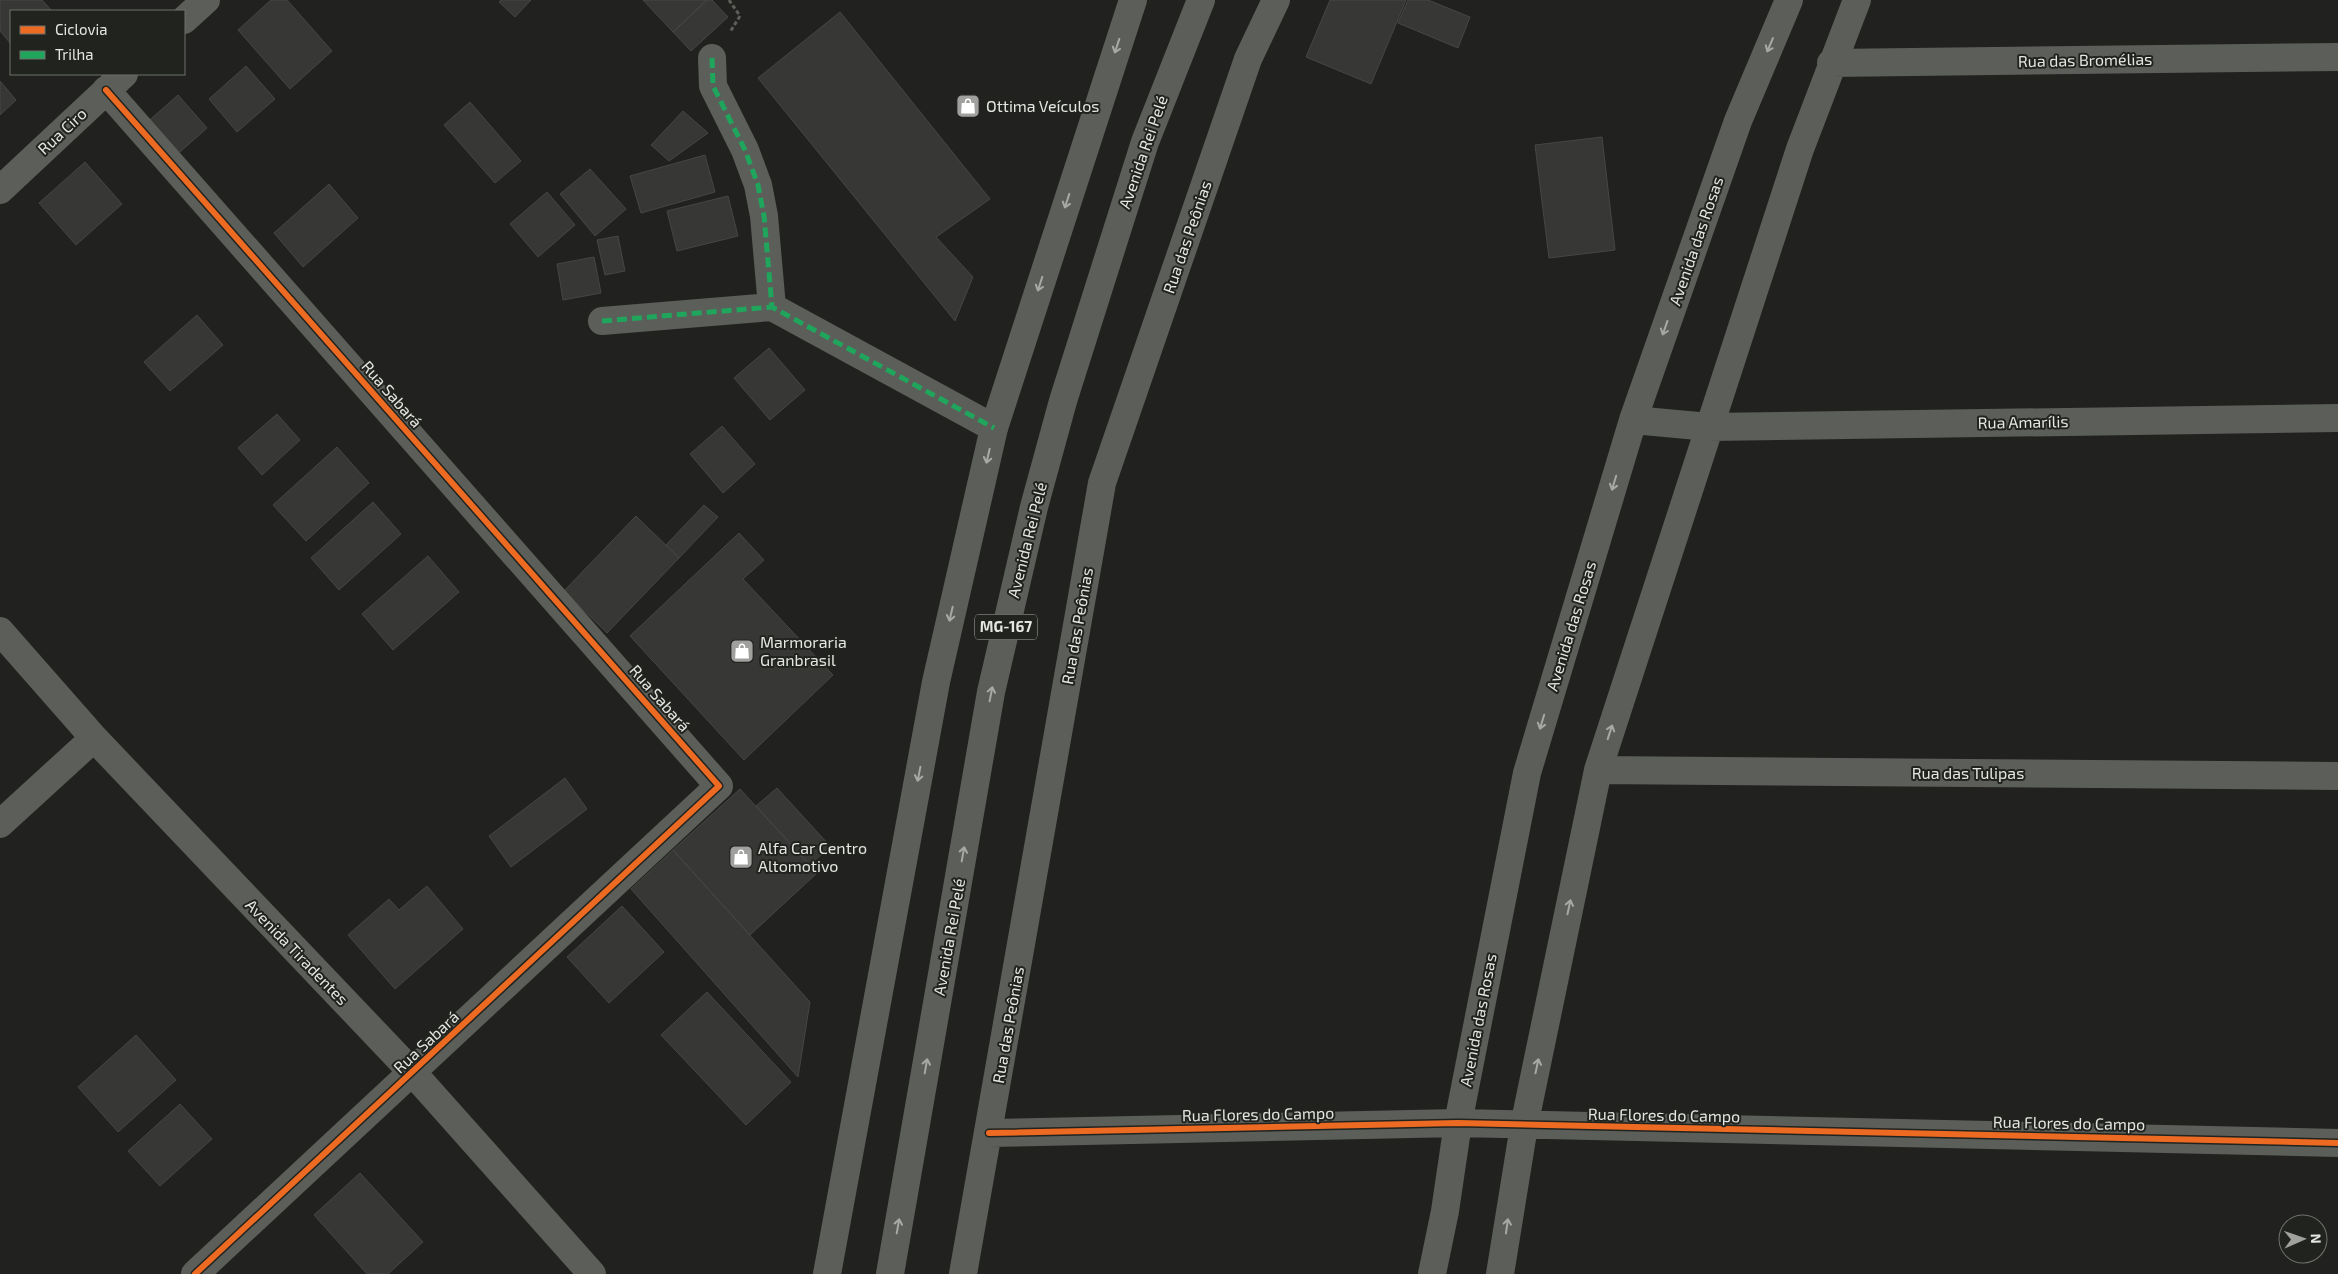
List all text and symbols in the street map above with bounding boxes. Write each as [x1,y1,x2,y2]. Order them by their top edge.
legend [10,10,185,75]
text: Ciclovia [55,20,107,38]
one-way arrow [1765,37,1775,52]
one-way arrow [1112,38,1122,54]
text: Trilha [55,45,93,63]
street label: Rua das Bromélias [2018,49,2152,70]
shop icon: Ottima Veículos [955,93,981,119]
street label: Avenida Rei Pelé [1114,93,1171,211]
place label: Ottima Veículos [986,96,1099,115]
street label: Rua Ciro [33,103,90,158]
street label: Avenida das Rosas [1665,174,1726,308]
street label: Rua das Peônias [1158,178,1215,296]
one-way arrow [1062,193,1071,208]
one-way arrow [1035,276,1045,292]
one-way arrow [1660,320,1669,336]
street label: Rua Sabará [358,356,427,431]
street label: Rua Amarílis [1977,411,2069,432]
one-way arrow [983,448,992,464]
one-way arrow [1609,474,1619,490]
street label: Avenida Rei Pelé [1003,480,1050,600]
street label: Avenida das Rosas [1542,559,1599,693]
street label: Rua das Peônias [1057,566,1096,686]
one-way arrow [946,606,955,622]
road number: MG-167 [975,614,1037,640]
place label: Marmoraria Granbrasil [760,632,847,669]
shop icon: Marmoraria Granbrasil [729,638,755,664]
street label: Rua Sabará [626,660,695,735]
one-way arrow [987,686,996,702]
one-way arrow [1537,714,1547,730]
one-way arrow [1606,724,1615,740]
street label: Rua das Tulipas [1912,763,2024,782]
one-way arrow [913,765,923,781]
place label: Alfa Car Centro Altomotivo [758,838,867,875]
shop icon: Alfa Car Centro Altomotivo [728,844,754,870]
one-way arrow [959,846,969,862]
street label: Avenida Rei Pelé [929,877,968,997]
street label: Avenida Tiradentes [242,895,353,1008]
one-way arrow [1565,899,1575,915]
street label: Avenida das Rosas [1455,952,1500,1088]
street label: Rua das Peônias [988,965,1027,1085]
street label: Rua Sabará [389,1007,462,1077]
one-way arrow [922,1058,932,1074]
one-way arrow [1532,1058,1542,1074]
street label: Rua Flores do Campo [1182,1103,1334,1124]
street label: Rua Flores do Campo [1588,1104,1740,1125]
street label: Rua Flores do Campo [1993,1112,2145,1133]
north arrow [2278,1214,2328,1264]
one-way arrow [894,1218,904,1234]
one-way arrow [1502,1218,1512,1234]
text: N [2308,1233,2325,1244]

